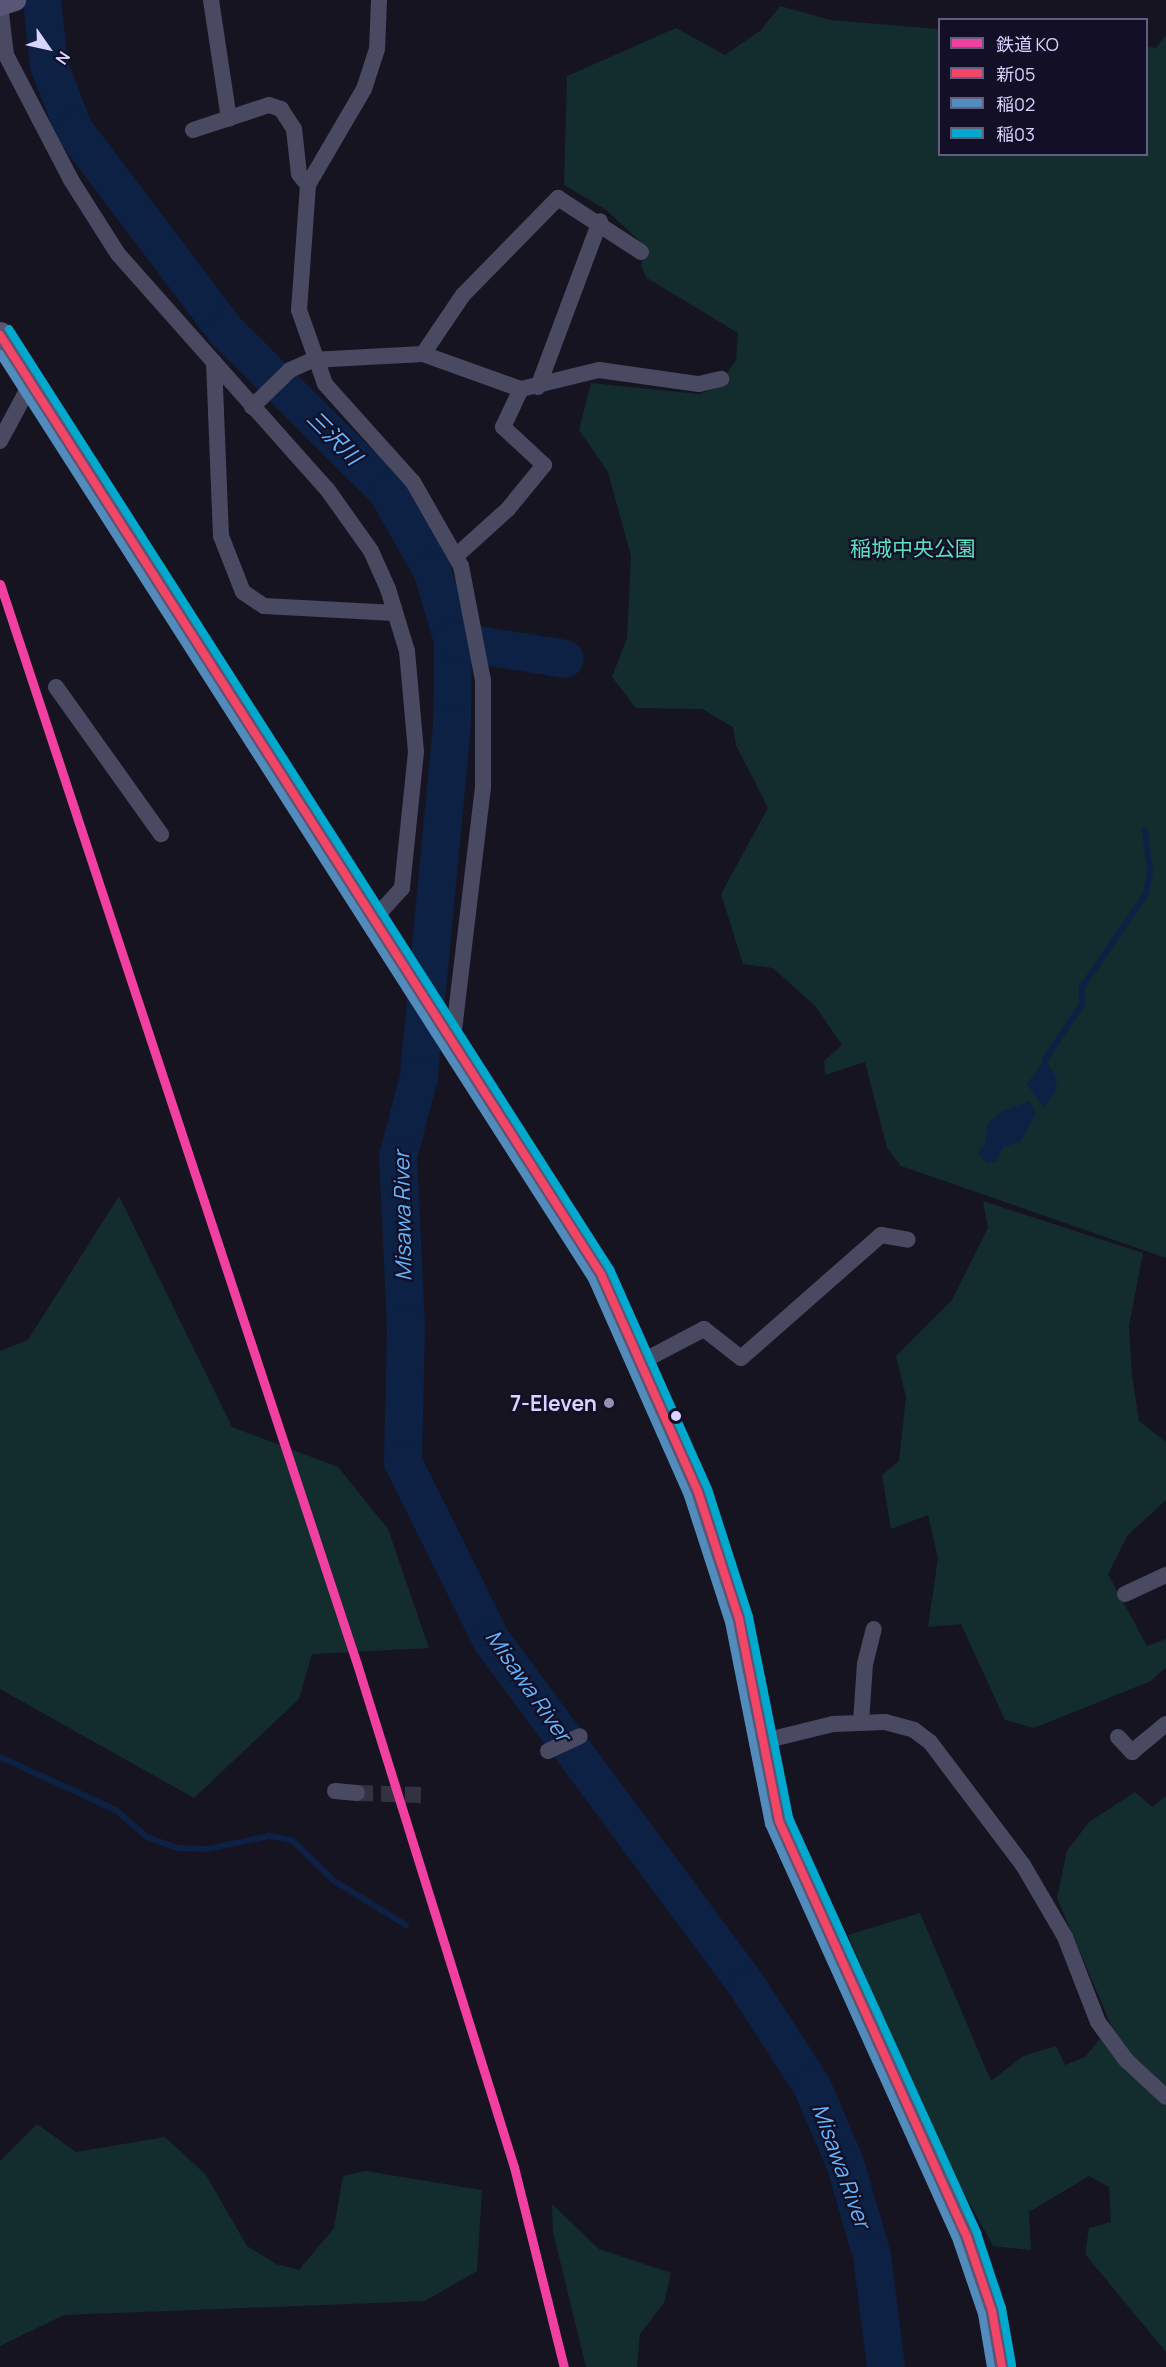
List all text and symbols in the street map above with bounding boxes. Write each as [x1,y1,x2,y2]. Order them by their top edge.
north arrow [18,18,78,78]
legend [938,18,1148,156]
text: 鉄道 KO [996,32,1059,56]
text: N [51,47,75,69]
text: 新05 [996,62,1035,86]
text: 稲02 [996,92,1035,116]
text: 稲03 [996,122,1035,146]
water label: 三沢川 [301,405,367,471]
park label: 稲城中央公園 [850,535,976,561]
water label: Misawa River [389,1151,417,1281]
place label: 7-Eleven [510,1390,597,1416]
marker: 7-Eleven [602,1396,616,1410]
unlabelled marker [670,1410,682,1422]
water label: Misawa River [480,1625,576,1747]
water label: Misawa River [806,2100,876,2232]

